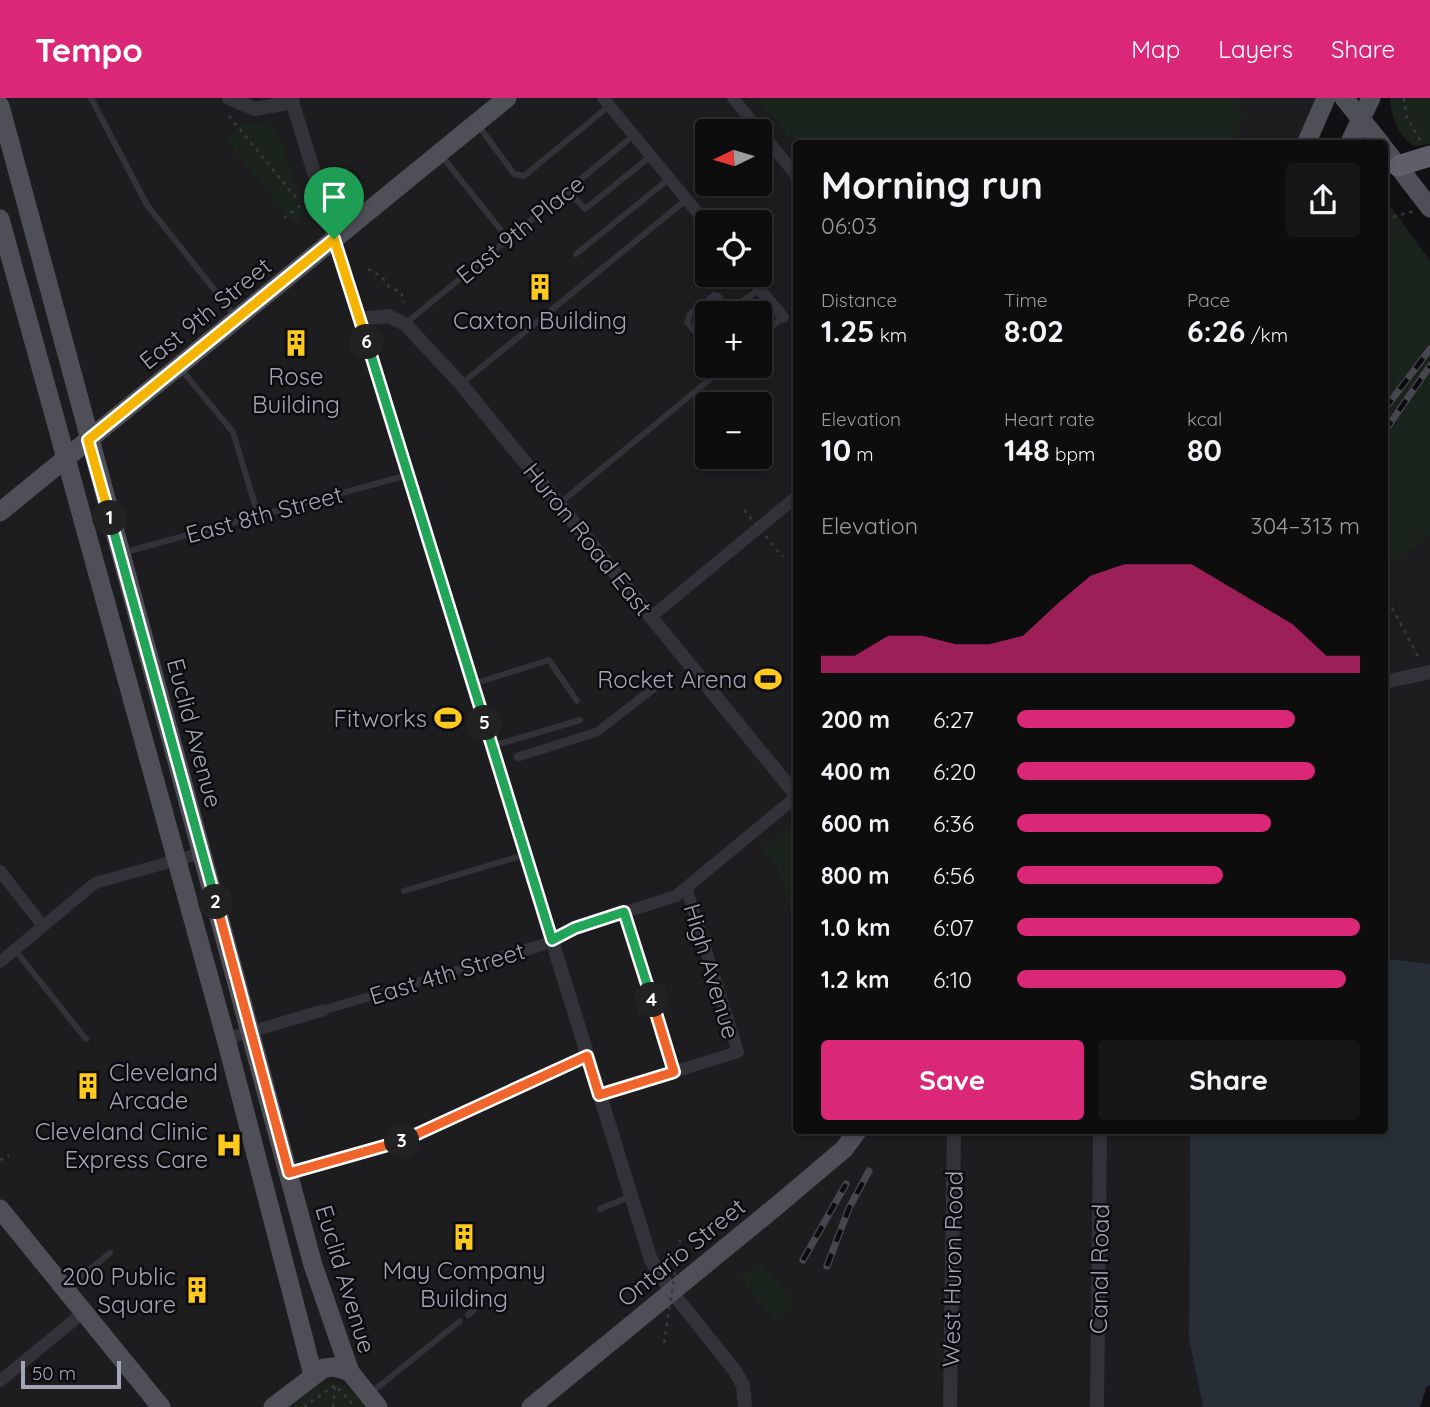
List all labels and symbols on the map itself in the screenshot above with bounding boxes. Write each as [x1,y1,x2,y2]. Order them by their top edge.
north arrow [695,119,772,196]
pin [304,167,364,239]
street label: East 9th Place [450,168,590,290]
street label: East 9th Street [133,251,277,375]
building icon: Caxton Building [525,272,555,302]
place label: Caxton Building [453,305,627,335]
pin: 6 [350,324,384,360]
building icon: Rose Building [281,328,311,358]
place label: Rose Building [252,361,340,419]
street label: Huron Road East [517,456,659,622]
street label: East 8th Street [182,479,346,549]
pin: 1 [92,500,128,536]
street label: Euclid Avenue [161,655,229,811]
place label: Rocket Arena [597,664,747,694]
sports icon: Rocket Arena [753,664,783,694]
place label: Fitworks [333,703,427,733]
sports icon: Fitworks [433,703,463,733]
pin: 5 [468,706,503,740]
pin: 2 [198,884,234,920]
street label: High Avenue [677,900,747,1042]
street label: East 4th Street [366,935,528,1011]
pin: 4 [634,982,670,1018]
place label: Cleveland Arcade [109,1057,218,1115]
building icon: Cleveland Arcade [73,1071,103,1101]
place label: Cleveland Clinic Express Care [35,1116,208,1174]
pin: 3 [384,1124,420,1158]
hospital icon: Cleveland Clinic Express Care [214,1130,244,1160]
street label: West Huron Road [935,1171,969,1367]
street label: Ontario Street [611,1191,751,1313]
street label: Euclid Avenue [309,1201,383,1357]
street label: Canal Road [1083,1204,1115,1334]
building icon: May Company Building [449,1222,479,1252]
place label: May Company Building [382,1255,546,1313]
place label: 200 Public Square [62,1261,176,1319]
building icon: 200 Public Square [182,1275,212,1305]
scale bar [21,1358,121,1390]

